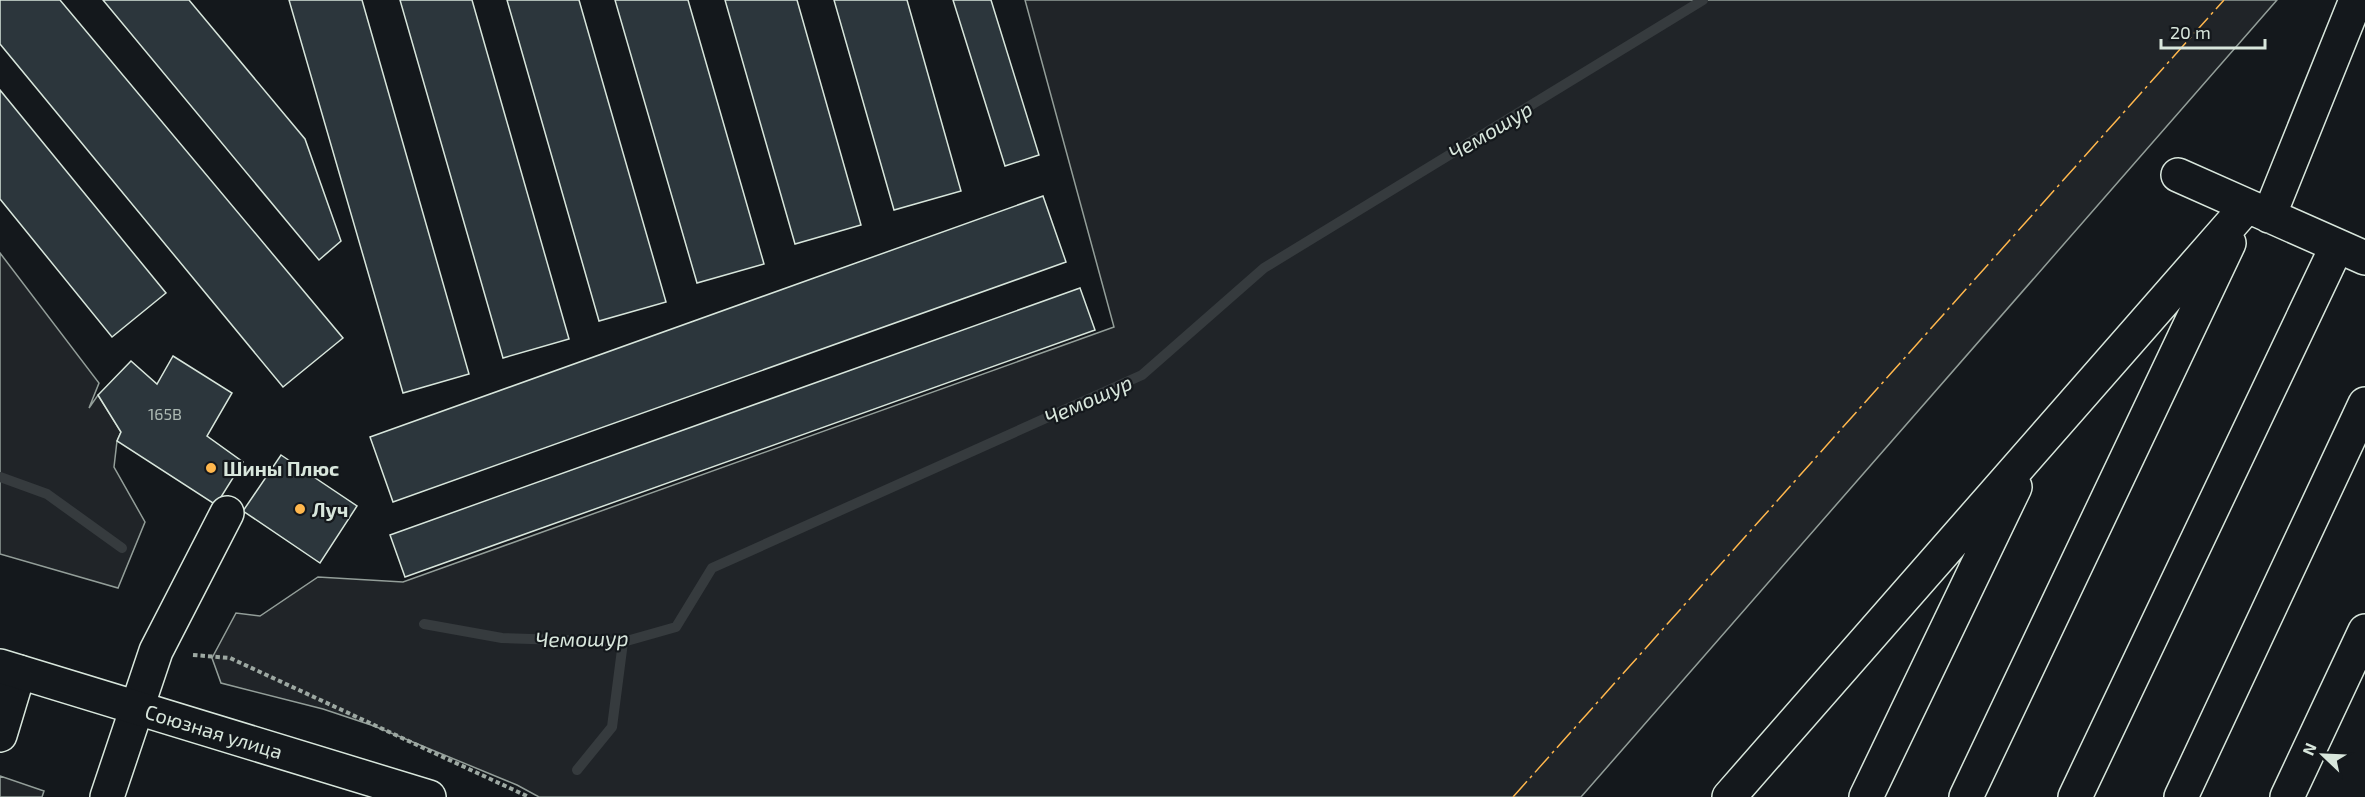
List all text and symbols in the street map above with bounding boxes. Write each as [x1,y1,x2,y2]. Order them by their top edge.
scale bar [2161,12,2264,50]
text: 20 m [2170,21,2211,43]
water label: Чемошур [1444,95,1536,165]
water label: Чемошур [1040,369,1136,429]
house number: 165В [148,404,182,423]
place label: Шины Плюс [223,456,339,480]
marker: Шины Плюс [204,461,218,475]
place label: Луч [312,497,348,521]
marker: Луч [293,502,307,516]
water label: Чемошур [535,625,629,651]
street label: Союзная улица [142,699,286,764]
north arrow [2293,725,2353,785]
text: N [2298,740,2320,758]

